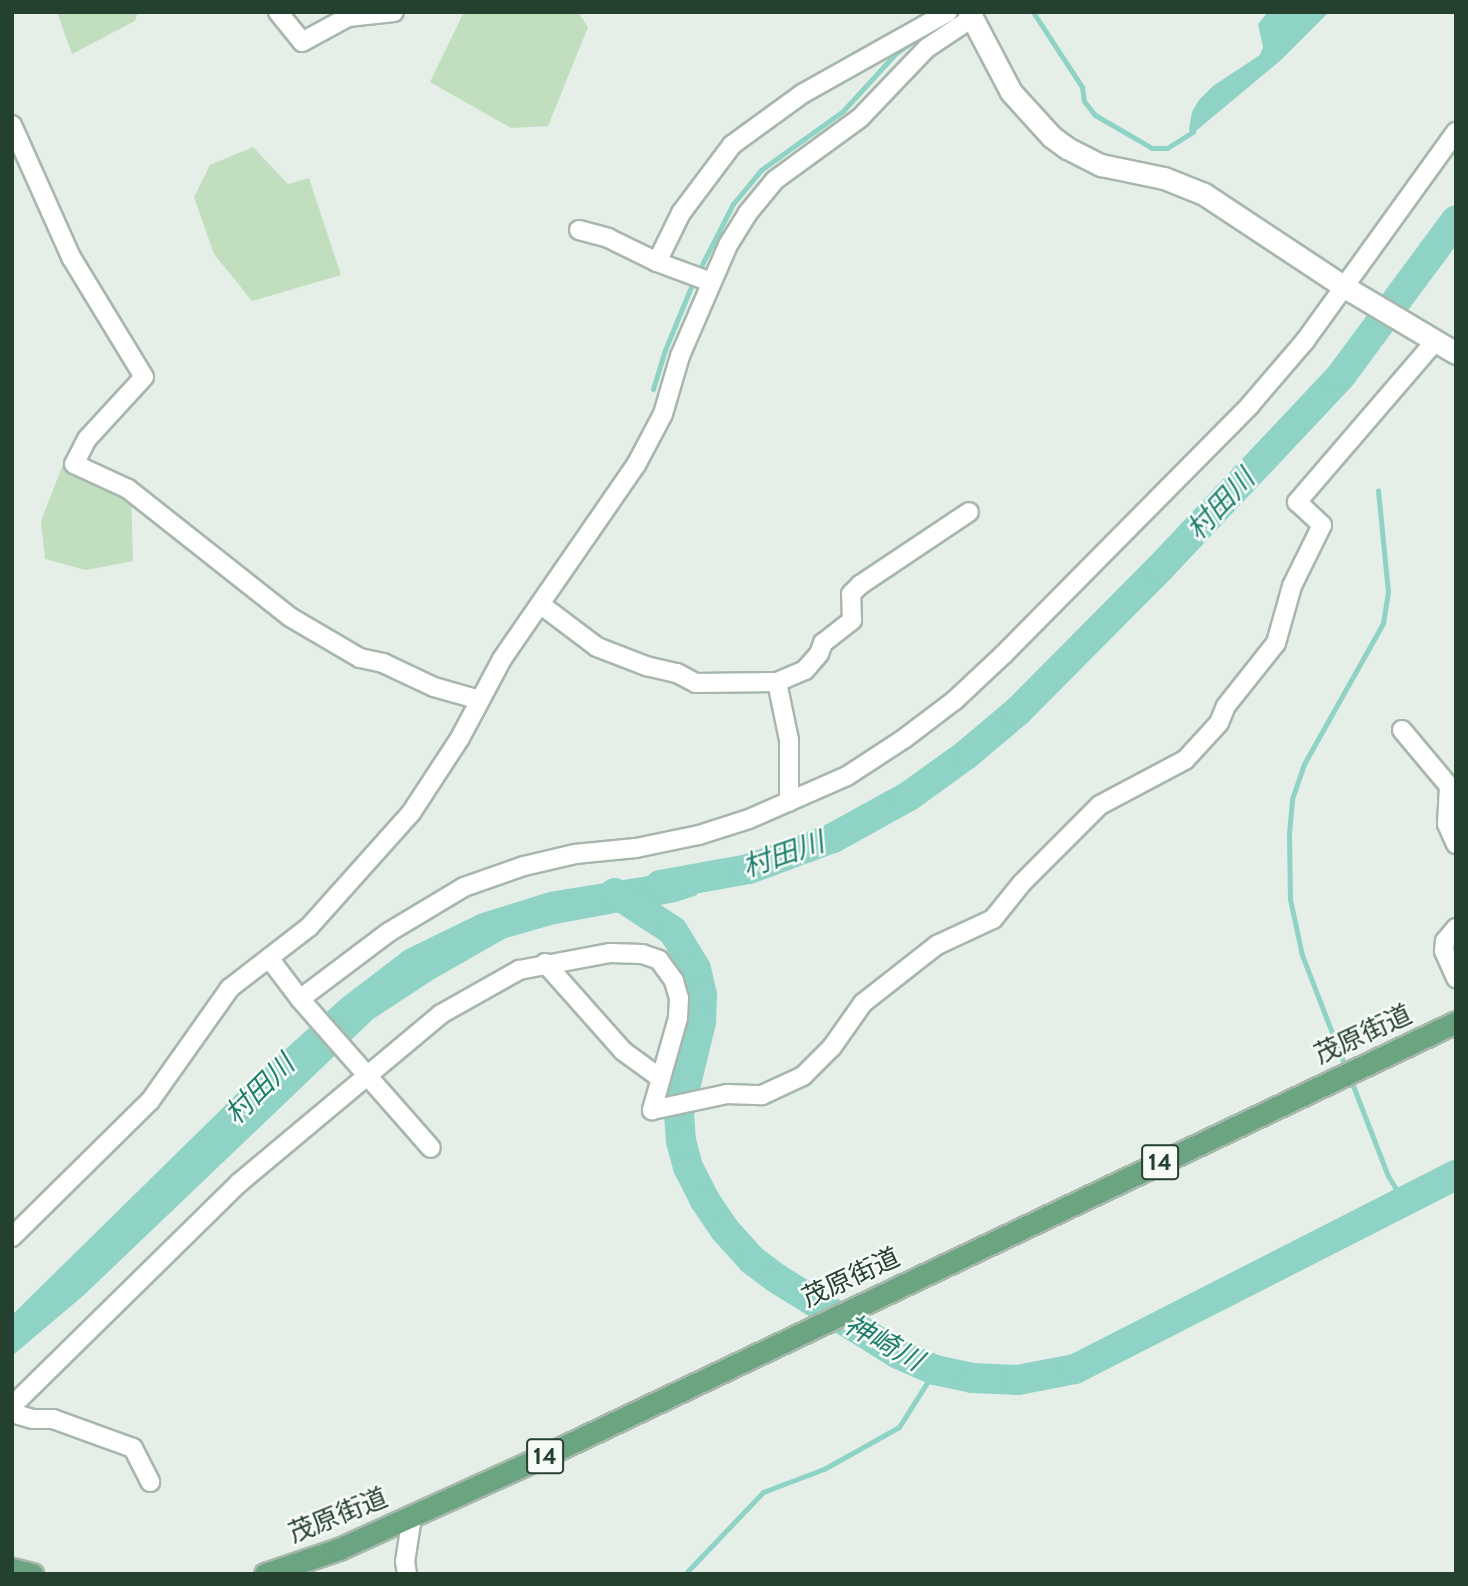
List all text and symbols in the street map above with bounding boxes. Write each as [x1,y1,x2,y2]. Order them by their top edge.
water label: 村田川 [1179,462,1261,546]
water label: 村田川 [738,824,828,884]
street label: 茂原街道 [1309,999,1417,1071]
water label: 村田川 [217,1047,301,1131]
road number: 14 [1141,1142,1179,1182]
street label: 茂原街道 [797,1242,905,1314]
water label: 神崎川 [839,1307,929,1377]
road number: 14 [526,1436,564,1476]
street label: 茂原街道 [284,1482,392,1550]

